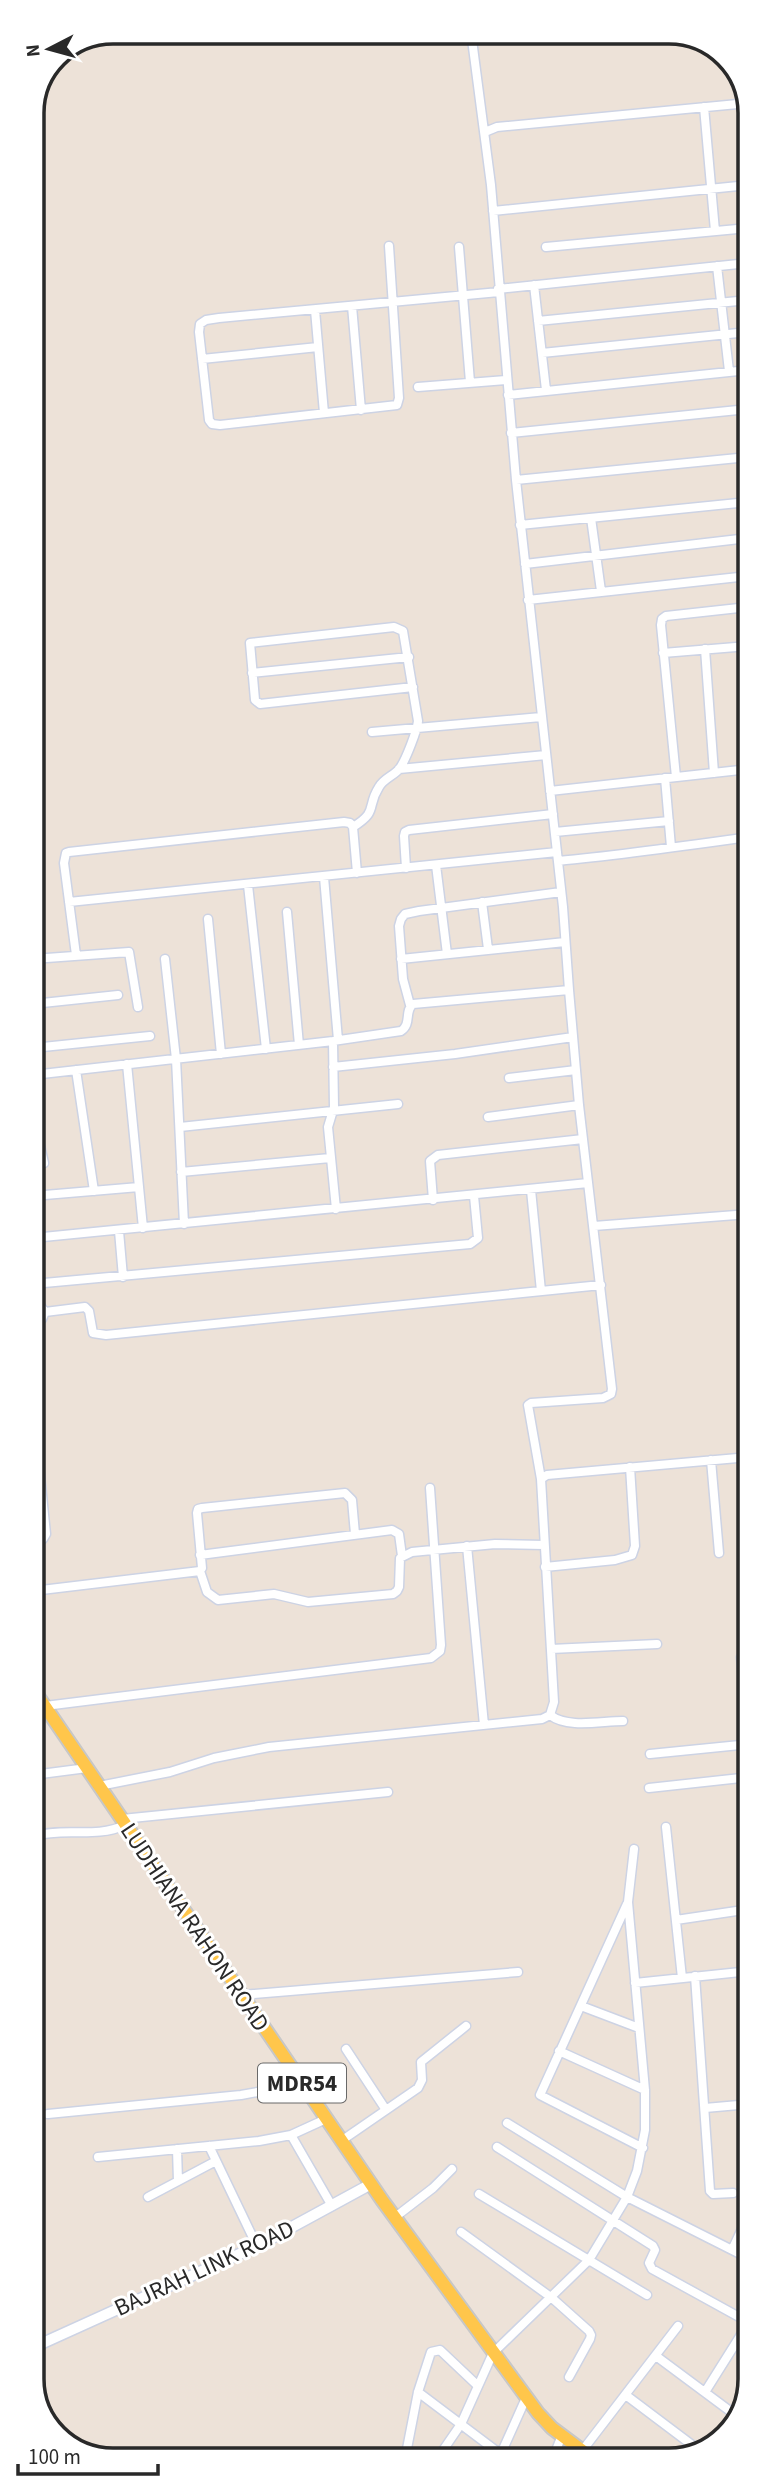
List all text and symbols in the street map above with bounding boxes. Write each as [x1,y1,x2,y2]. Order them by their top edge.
north arrow [14,14,84,84]
text: N [19,43,48,58]
street label: LUDHIANA RAHON ROAD [112,1816,278,2039]
road number: MDR54 [258,2064,346,2102]
street label: BAJRAH LINK ROAD [108,2211,300,2326]
scale bar [18,2432,158,2476]
text: 100 m [28,2442,81,2472]

